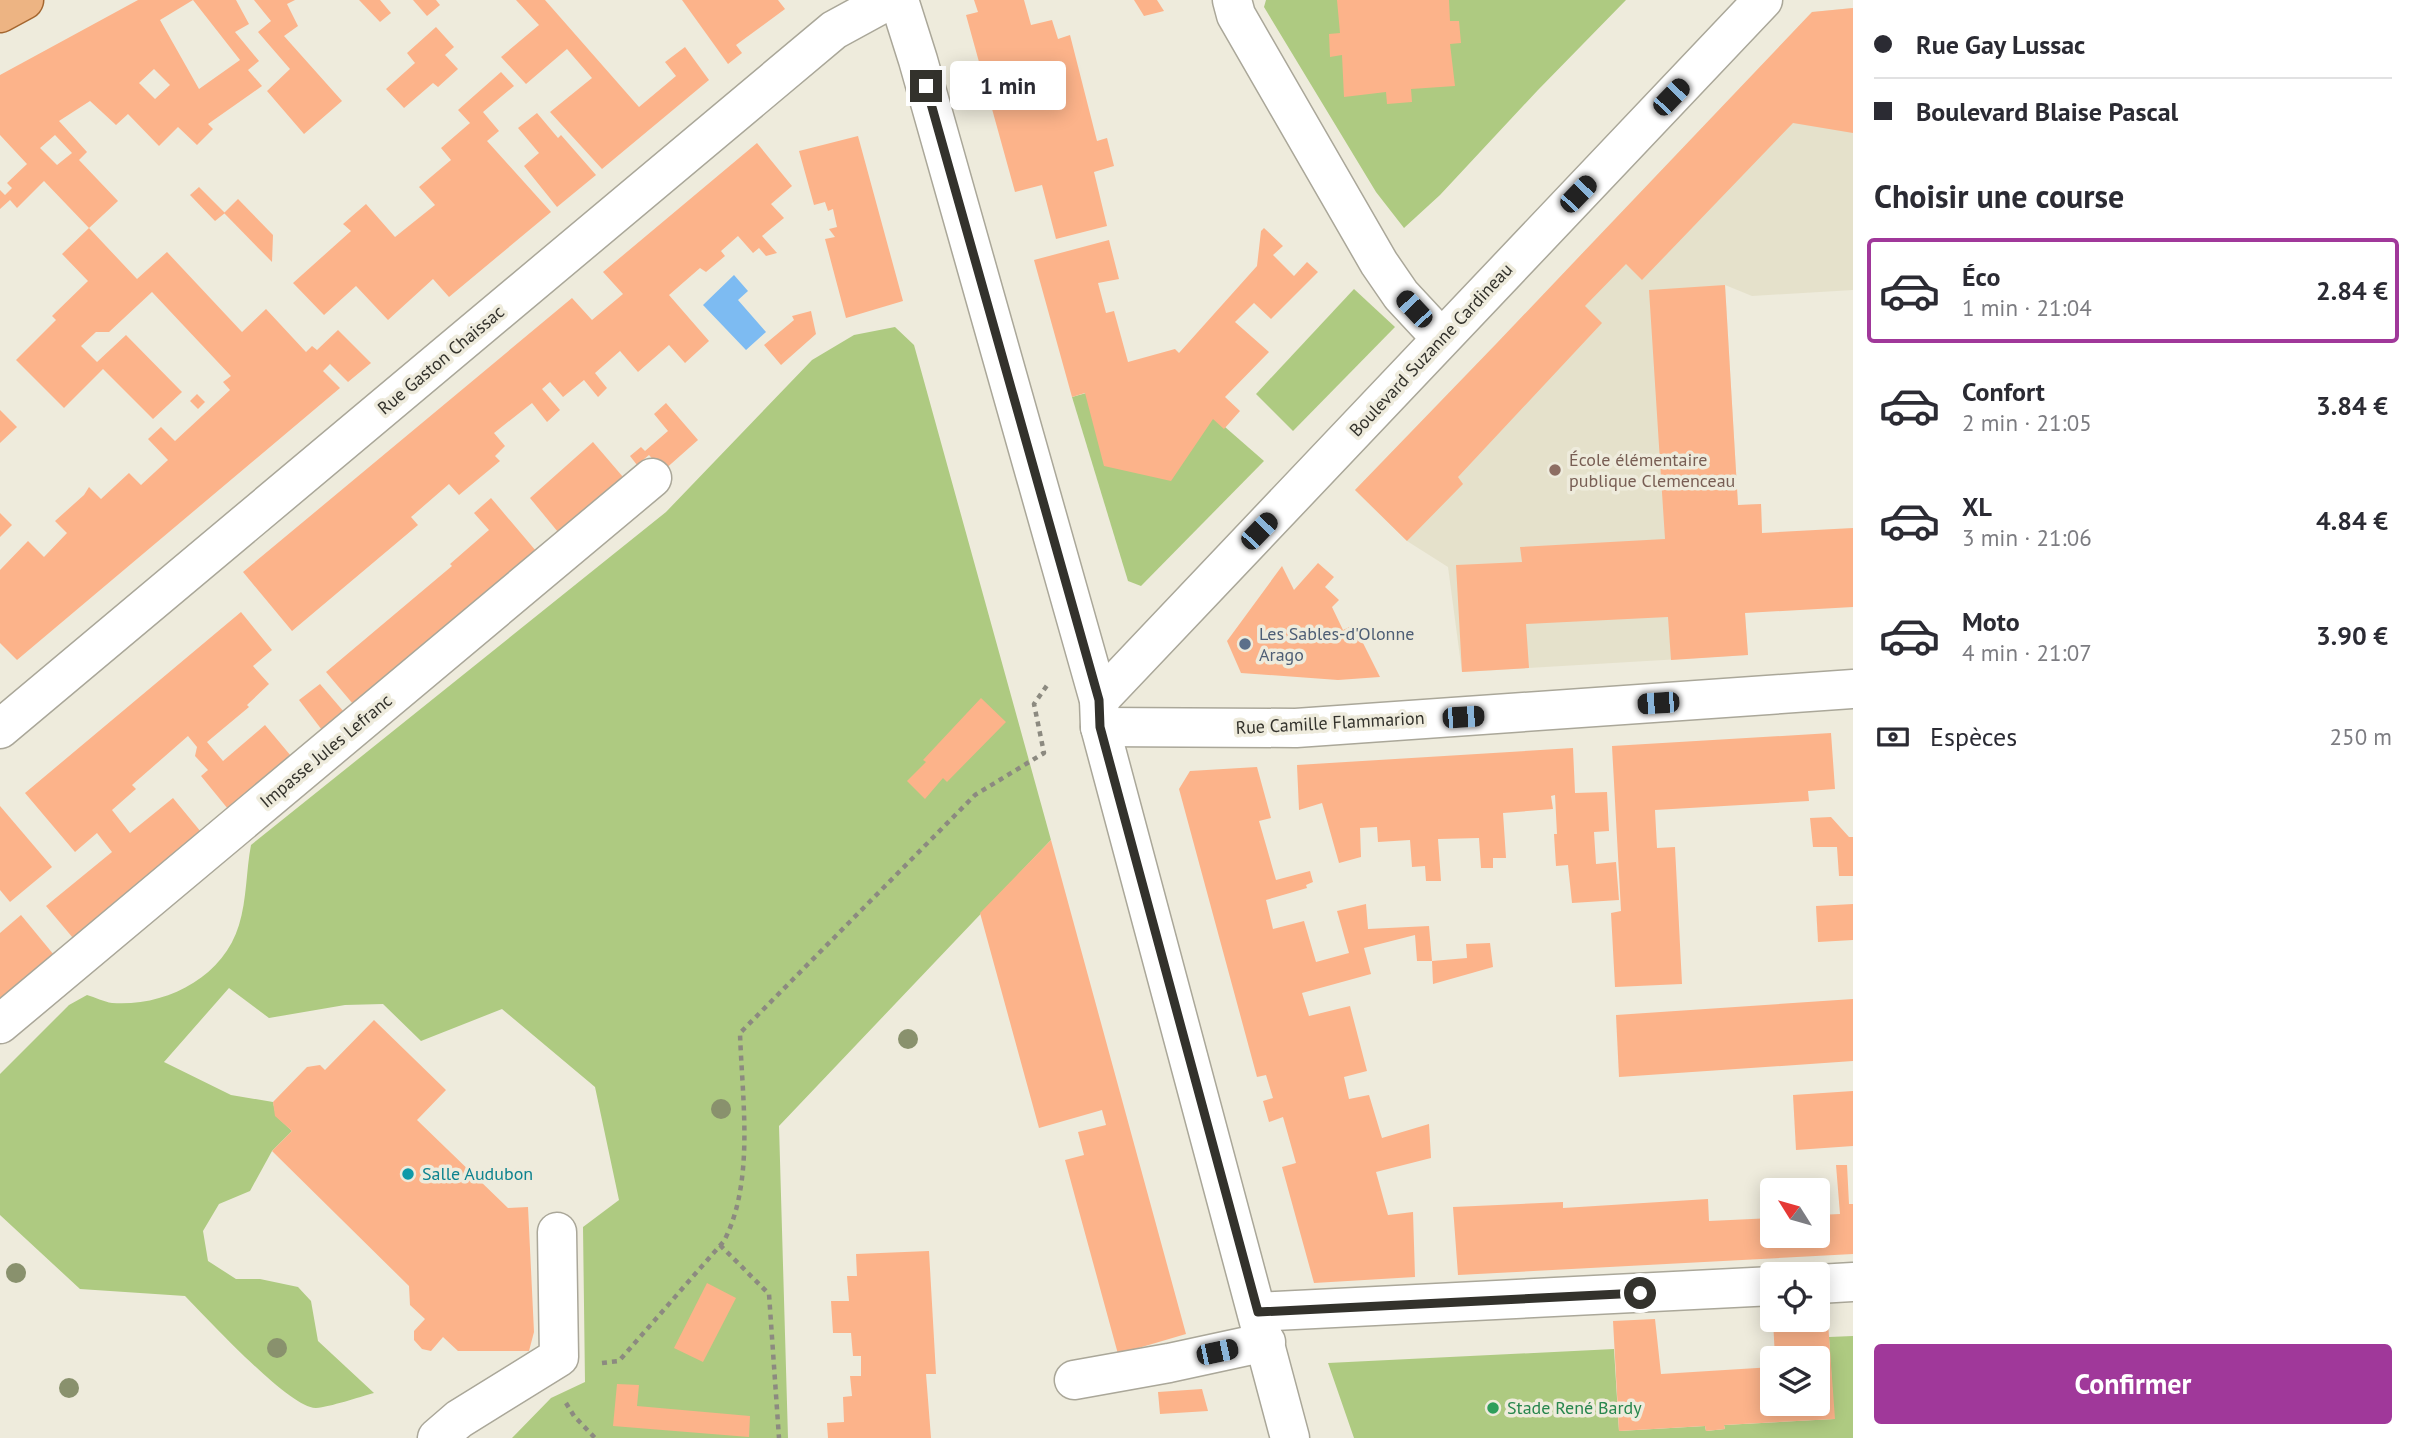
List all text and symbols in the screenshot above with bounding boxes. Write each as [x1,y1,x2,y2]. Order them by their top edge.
text: Rue Gay Lussac [1916,28,2085,61]
callout: 1 min [950,62,1066,110]
route end [910,70,942,102]
text: 1 min [980,71,1036,100]
car [1649,75,1694,119]
text: Boulevard Blaise Pascal [1916,95,2178,128]
car [1556,172,1601,216]
text: Choisir une course [1874,175,2124,217]
street label: Boulevard Suzanne Cardineau [1344,258,1517,441]
icon: car [1878,259,1941,322]
text: Éco [1962,260,2000,293]
text: 2.84 € [2316,274,2388,307]
car [1392,286,1437,332]
text: 1 min · 21:04 [1962,293,2092,322]
street label: Rue Gaston Chaissac [373,300,509,419]
icon: car [1878,374,1941,437]
text: Confort [1962,375,2045,408]
text: 3.84 € [2316,389,2388,422]
text: 2 min · 21:05 [1962,408,2092,437]
place label: École élémentaire publique Clemenceau [1569,448,1735,492]
marker: École élémentaire publique Clemenceau [1547,462,1563,478]
icon: car [1878,489,1941,552]
text: XL [1962,490,1992,523]
text: 4.84 € [2316,504,2388,537]
car [1237,509,1282,553]
text: 3 min · 21:06 [1962,523,2092,552]
icon: car [1878,604,1941,667]
text: Moto [1962,605,2020,638]
text: 3.90 € [2316,619,2388,652]
place label: Les Sables-d'Olonne Arago [1259,622,1414,666]
marker: Les Sables-d'Olonne Arago [1237,636,1253,652]
text: 4 min · 21:07 [1962,638,2092,667]
street label: Impasse Jules Lefranc [255,689,396,813]
car [1637,691,1680,715]
car [1442,705,1485,729]
street label: Rue Camille Flammarion [1235,706,1425,739]
icon: cash [1874,718,1912,756]
text: Espèces [1930,720,2017,753]
text: 250 m [2330,722,2392,751]
place label: Salle Audubon [422,1162,533,1185]
marker: Salle Audubon [400,1166,416,1182]
north arrow [1760,1178,1830,1248]
map controls [1760,1178,1830,1416]
button: locate [1760,1262,1830,1332]
route start [1624,1277,1656,1309]
car [1195,1337,1240,1367]
button: Confirmer [1874,1344,2392,1424]
button: layers [1760,1346,1830,1416]
place label: Stade René Bardy [1507,1396,1642,1419]
marker: Stade René Bardy [1485,1400,1501,1416]

